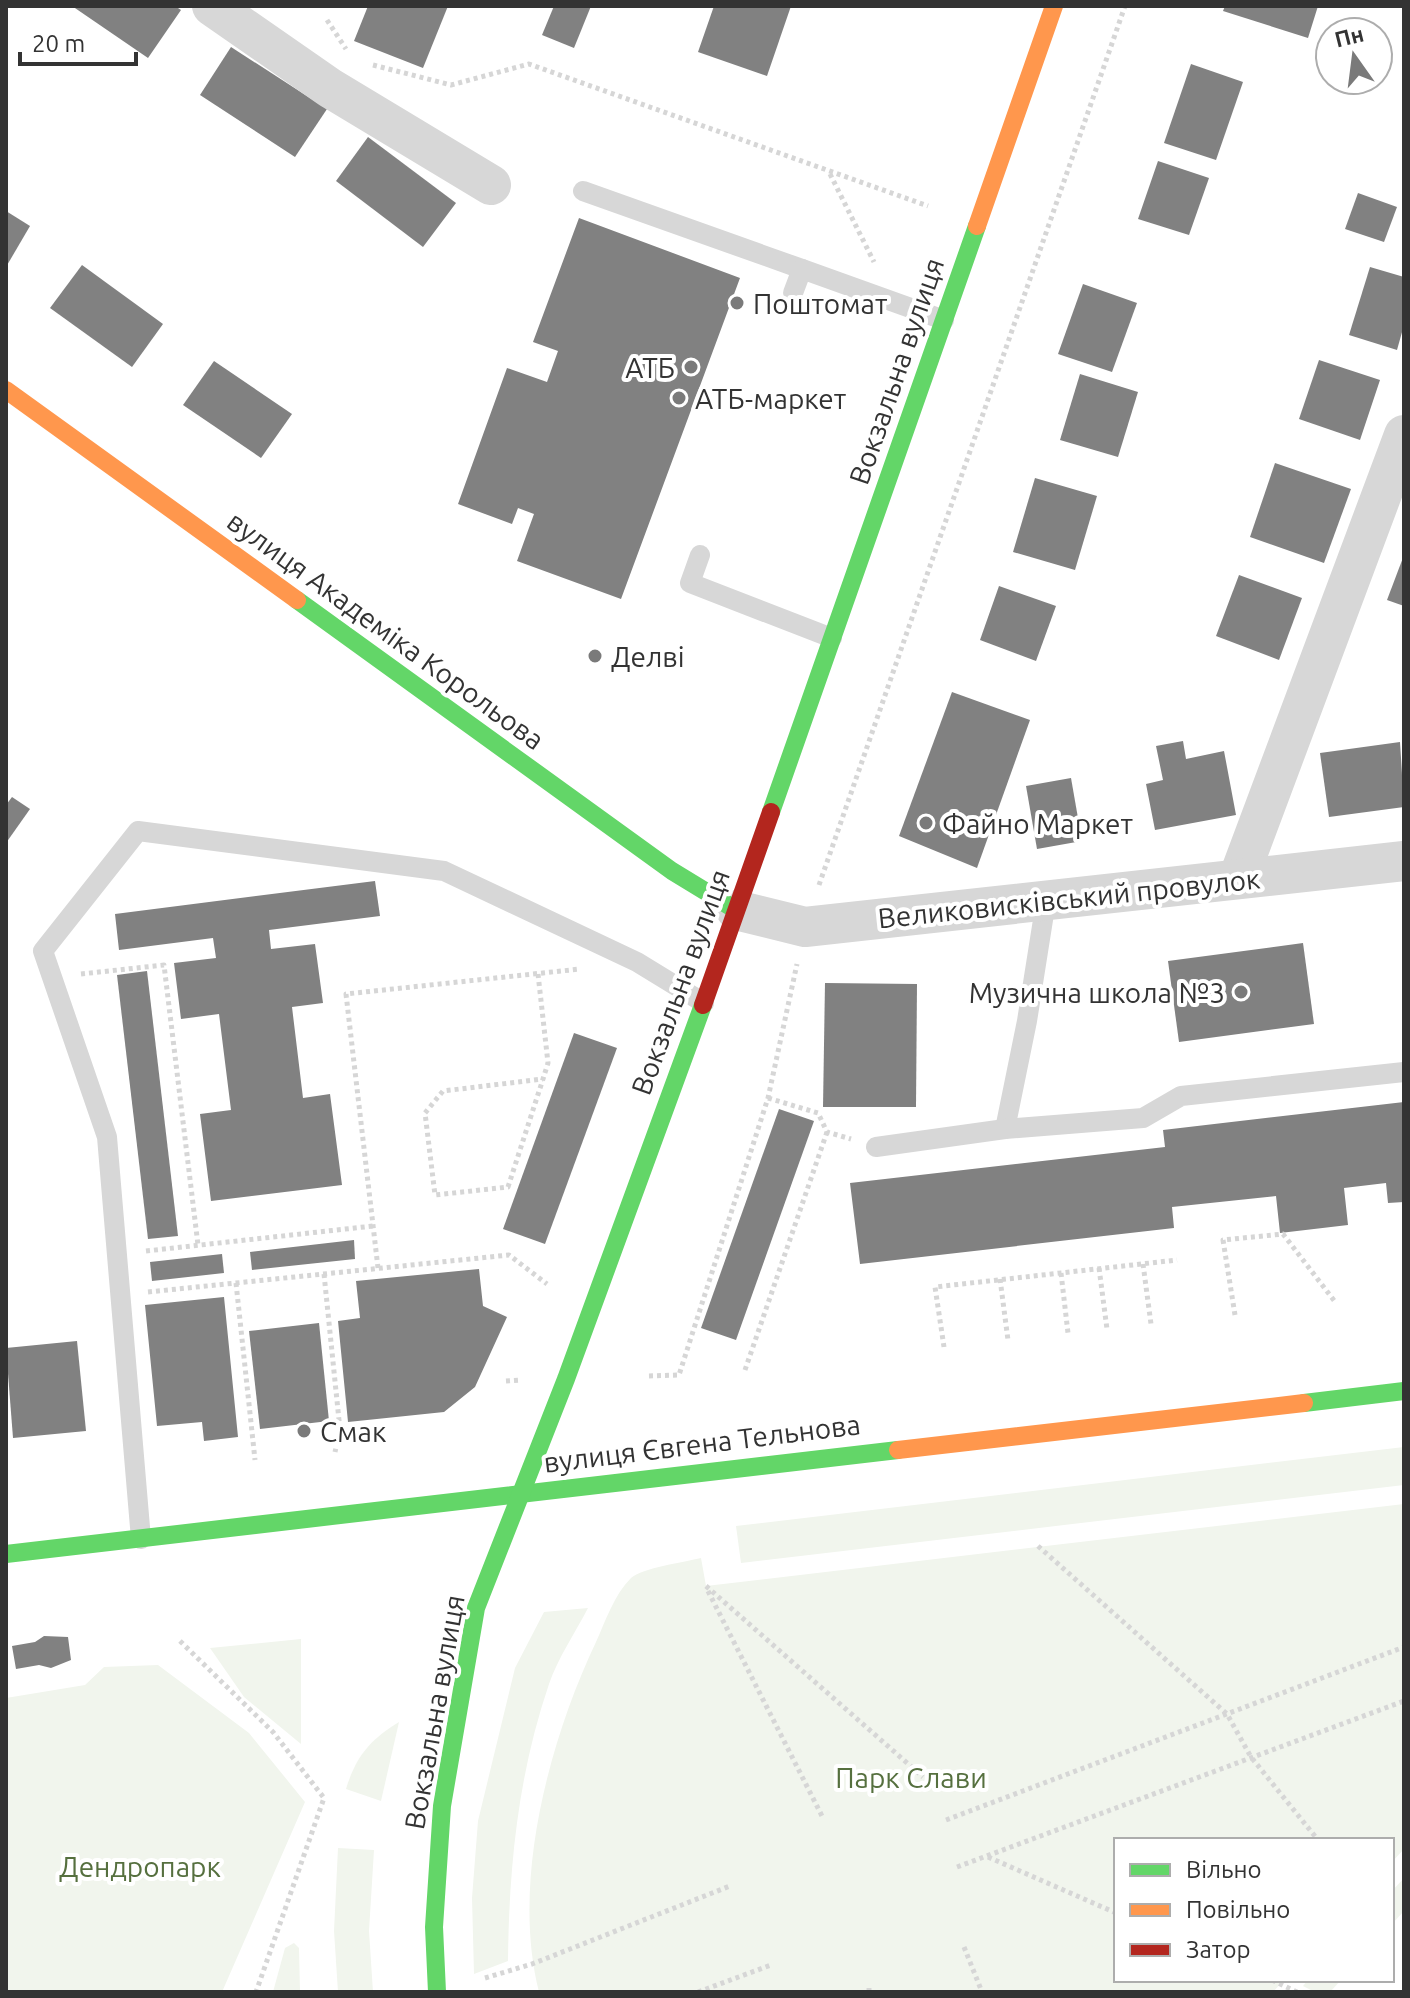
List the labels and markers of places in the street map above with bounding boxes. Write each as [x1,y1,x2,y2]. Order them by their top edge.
place label: Поштомат [753,288,888,319]
marker: Поштомат [728,294,746,312]
place label: АТБ [625,352,675,383]
marker: АТБ [682,358,700,376]
place label: АТБ-маркет [695,383,847,414]
marker: АТБ-маркет [670,389,688,407]
place label: Делві [611,641,685,672]
marker: Делві [586,647,604,665]
place label: Файно Маркет [942,808,1134,839]
marker: Файно Маркет [917,814,935,832]
place label: Музична школа №3 [969,977,1225,1008]
marker: Музична школа №3 [1232,983,1250,1001]
place label: Смак [320,1416,386,1447]
marker: Смак [295,1422,313,1440]

